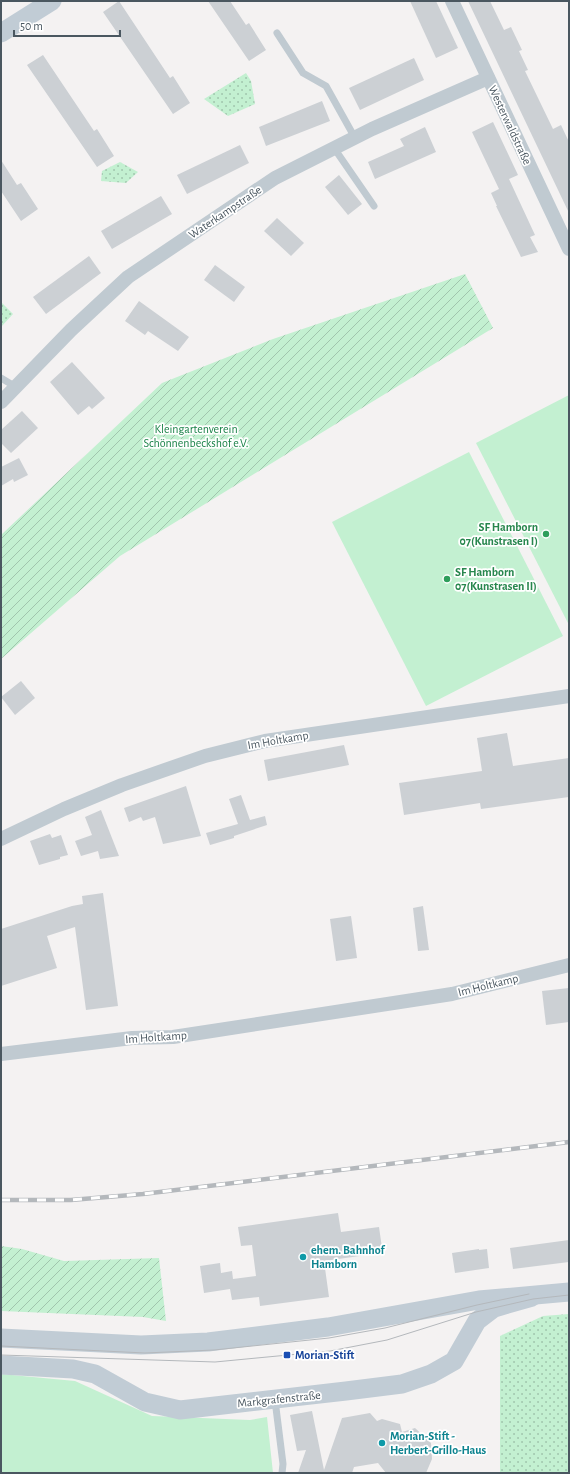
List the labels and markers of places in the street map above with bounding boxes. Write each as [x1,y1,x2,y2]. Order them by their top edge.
place label: SF Hamborn 07(Kunstrasen I) [460,521,538,548]
marker: SF Hamborn 07(Kunstrasen I) [541,529,551,539]
place label: SF Hamborn 07(Kunstrasen II) [455,566,537,593]
marker: SF Hamborn 07(Kunstrasen II) [442,574,452,584]
place label: ehem. Bahnhof Hamborn [311,1244,385,1270]
marker: ehem. Bahnhof Hamborn [298,1252,308,1262]
place label: Morian-Stift [295,1349,354,1361]
marker: Morian-Stift [282,1350,292,1360]
place label: Morian-Stift - Herbert-Grillo-Haus [390,1430,487,1456]
marker: Morian-Stift - Herbert-Grillo-Haus [377,1438,387,1448]

